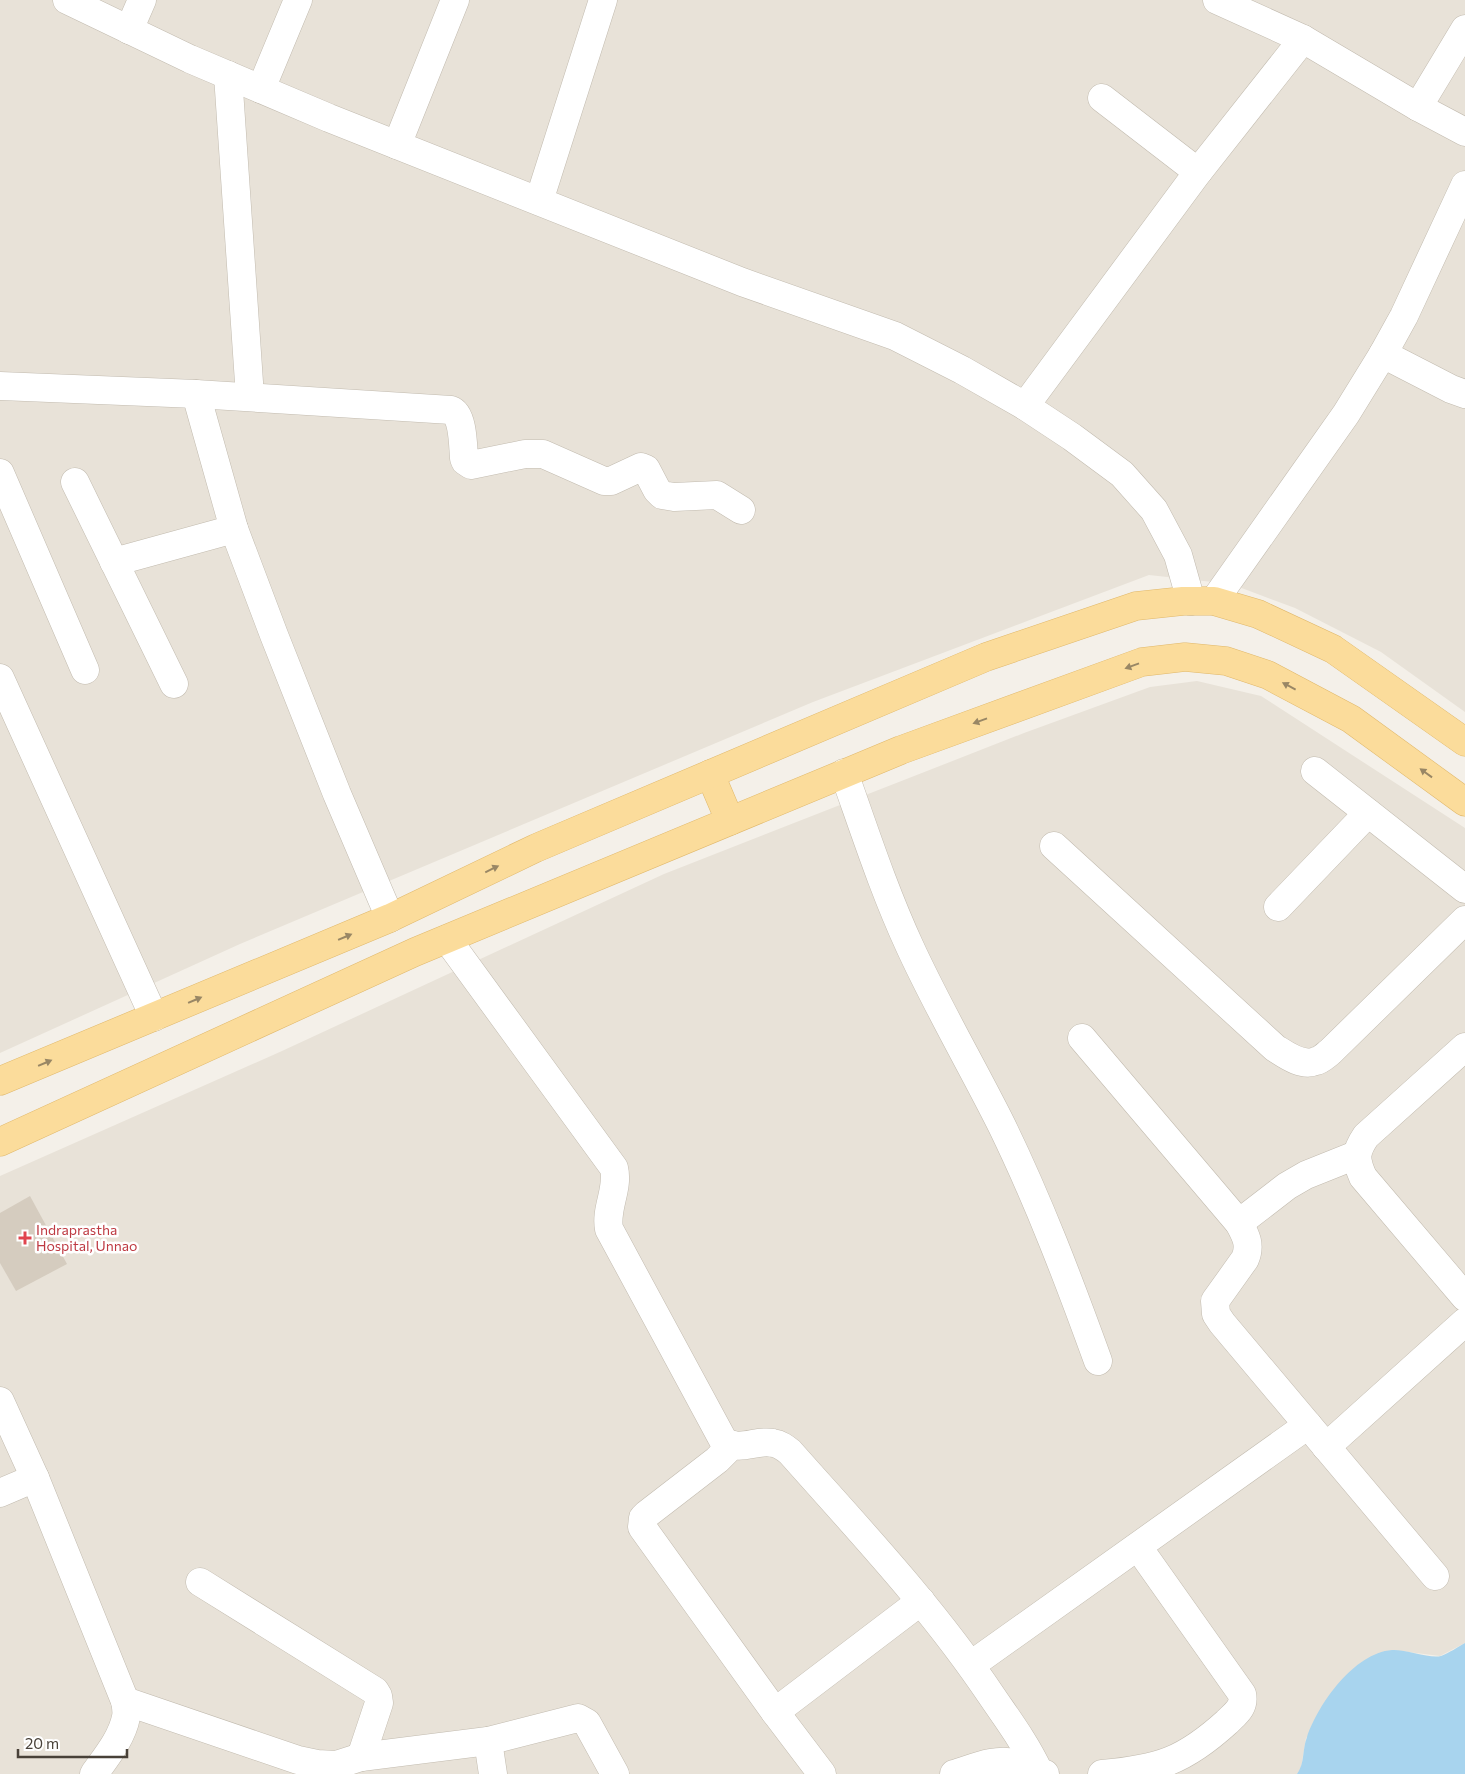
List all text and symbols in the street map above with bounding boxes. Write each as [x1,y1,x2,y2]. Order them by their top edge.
one-way arrow [1125,663,1140,670]
one-way arrow [1282,682,1296,690]
one-way arrow [972,718,987,725]
one-way arrow [1419,768,1433,778]
one-way arrow [485,865,499,873]
one-way arrow [338,933,352,941]
one-way arrow [188,996,203,1004]
one-way arrow [38,1058,52,1066]
place label: Indraprastha Hospital, Unnao [36,1221,137,1254]
marker: Indraprastha Hospital, Unnao [18,1231,32,1245]
scale bar [18,1726,126,1758]
text: 20 m [25,1734,59,1752]

